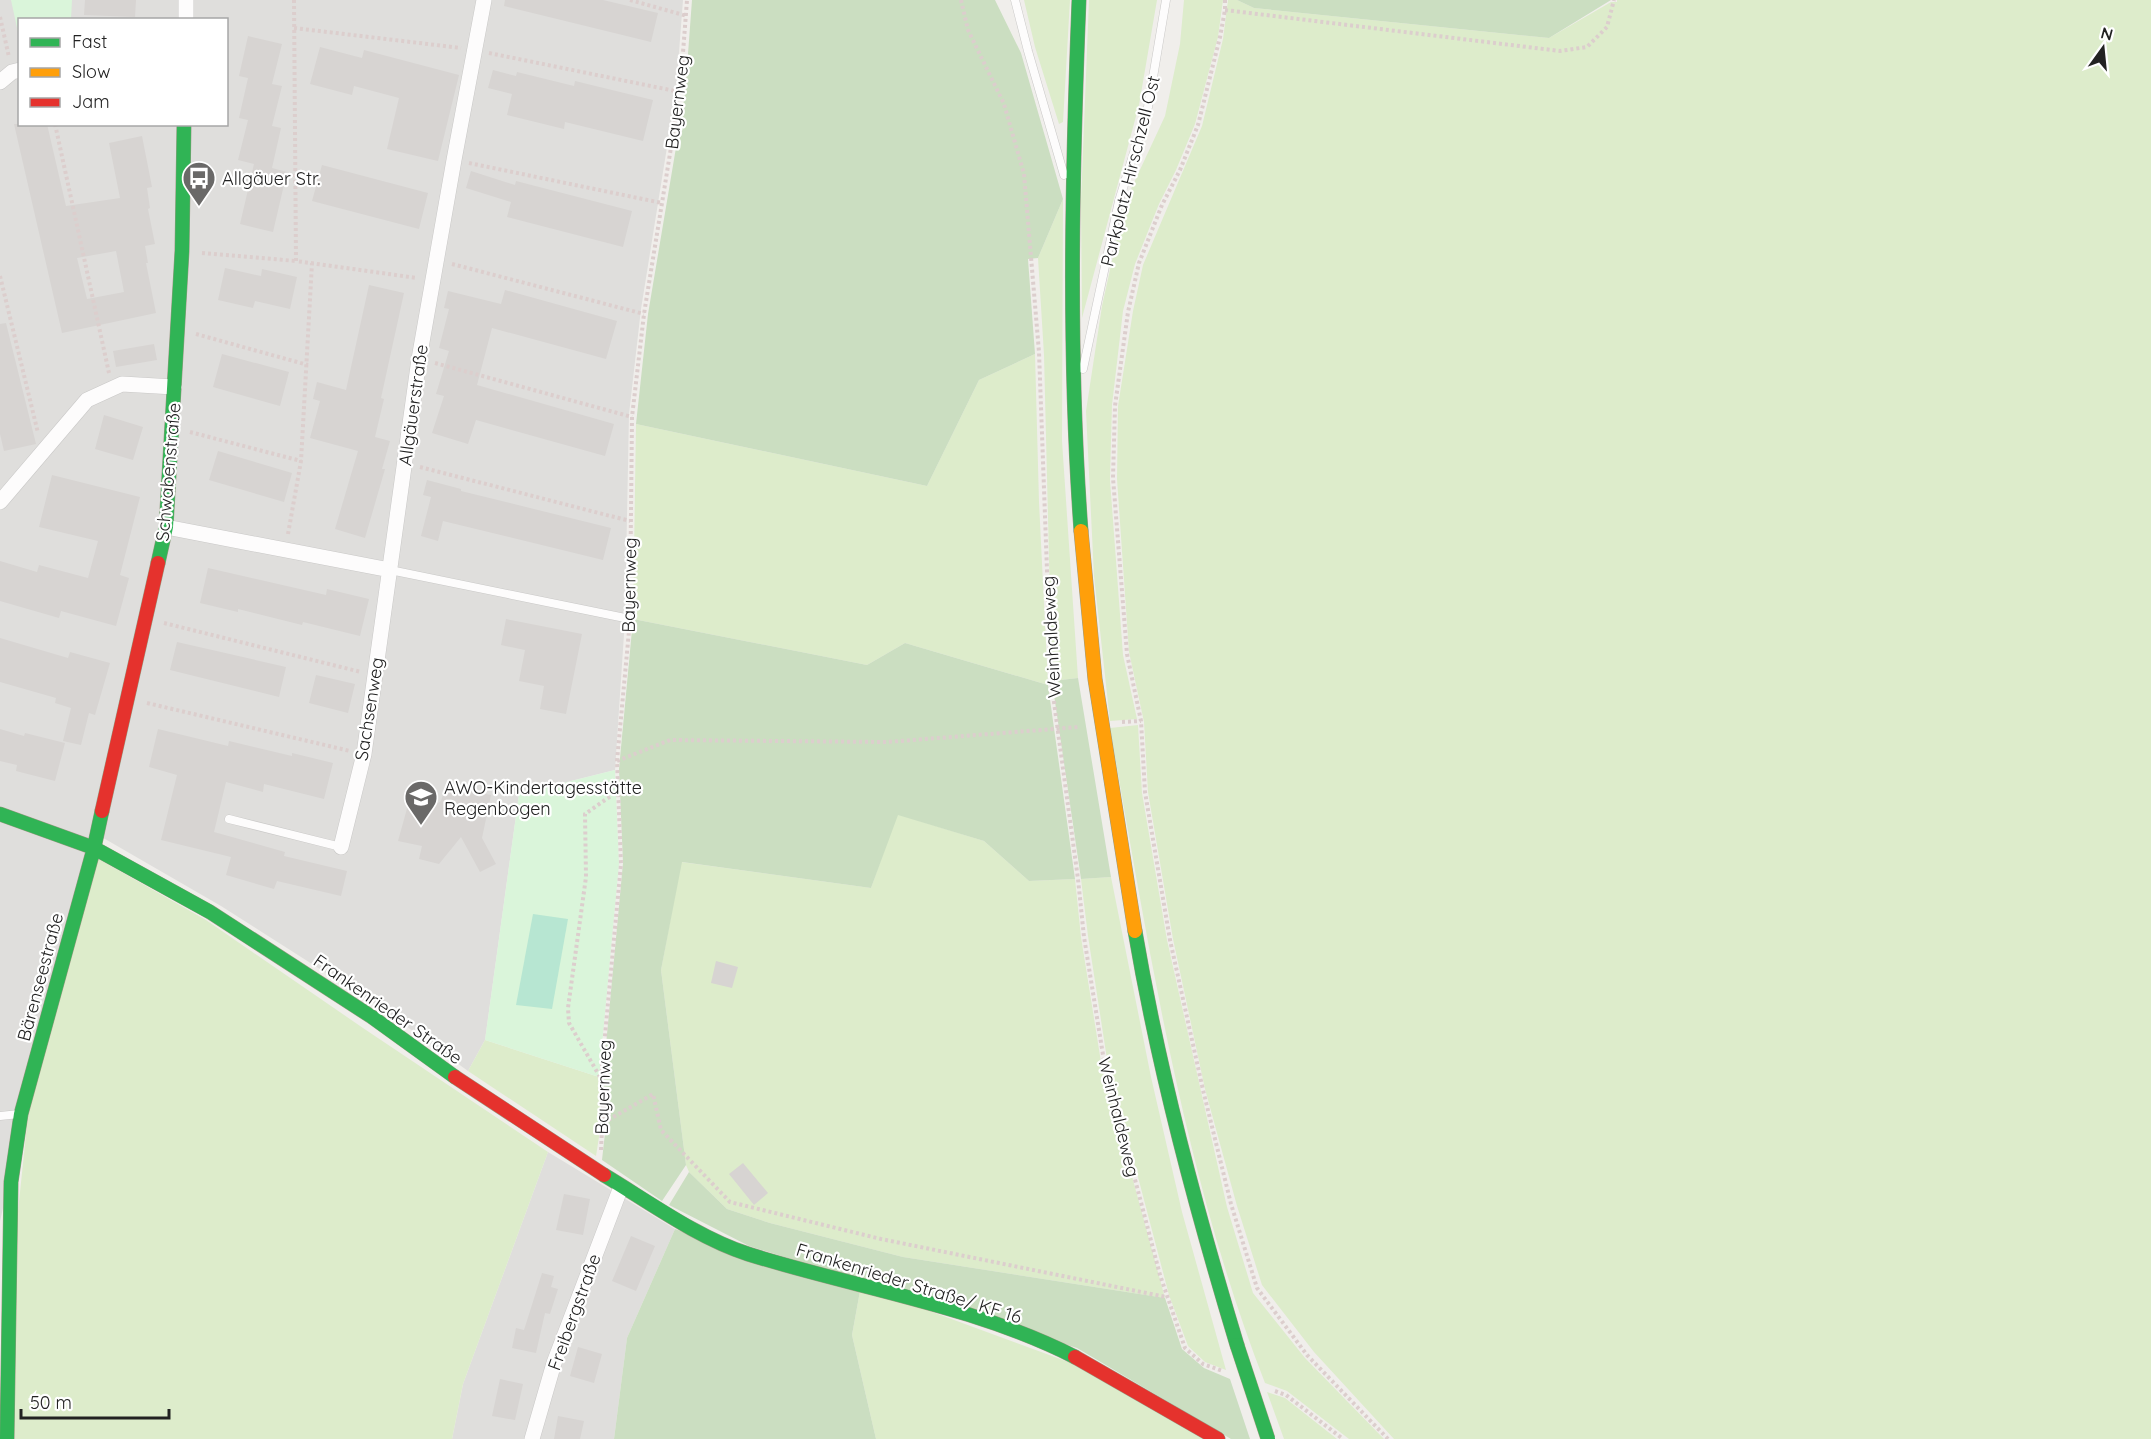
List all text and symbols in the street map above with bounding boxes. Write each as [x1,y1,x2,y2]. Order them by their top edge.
legend [18,18,228,126]
north arrow [2073,18,2133,78]
text: N [2099,22,2115,45]
text: Fast [72,30,107,53]
street label: Bayernweg [660,53,694,151]
text: Slow [72,60,110,83]
street label: Parkplatz Hirschzell Ost [1095,73,1165,269]
text: Jam [72,90,110,113]
bus stop icon: Allgäuer Str. [181,160,217,207]
place label: Allgäuer Str. [222,167,320,190]
street label: Allgäuerstraße [393,343,433,467]
street label: Schwabenstraße [150,402,186,542]
street label: Bayernweg [617,537,641,633]
street label: Weinhaldeweg [1036,575,1066,699]
street label: Sachsenweg [349,656,389,762]
place label: AWO-Kindertagesstätte Regenbogen [444,776,642,820]
school or university icon: AWO-Kindertagesstätte Regenbogen [403,779,439,826]
street label: Bärenseestraße [12,910,68,1044]
street label: Frankenrieder Straße [309,949,467,1069]
street label: Bayernweg [590,1039,616,1135]
street label: Weinhaldeweg [1093,1055,1145,1179]
street label: Frankenrieder Straße/ KF 16 [793,1238,1025,1328]
street label: Freibergstraße [542,1250,606,1374]
scale bar [21,1382,170,1420]
text: 50 m [30,1391,72,1414]

